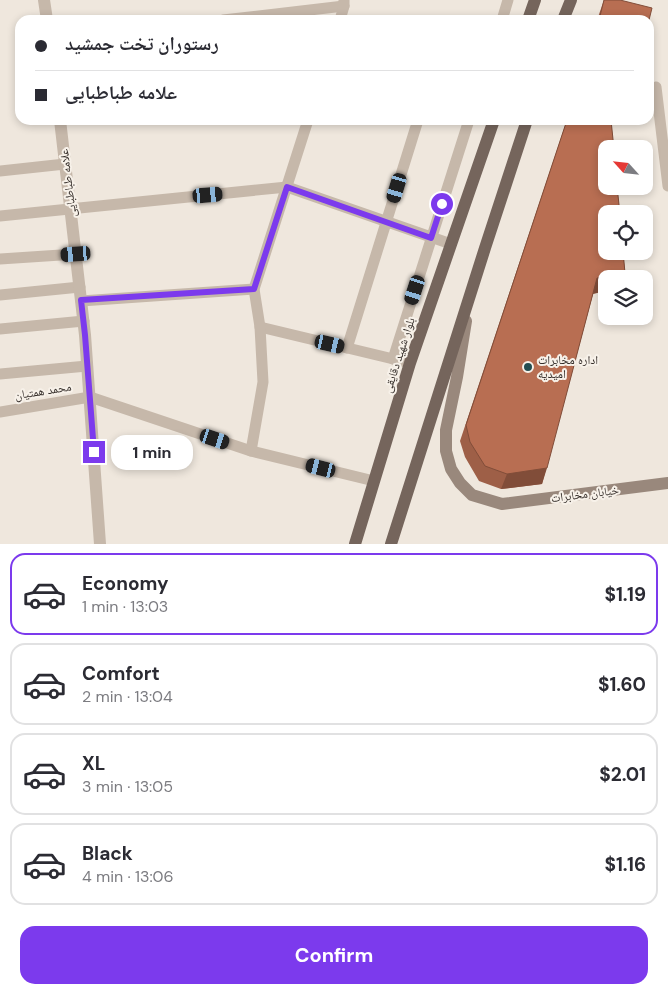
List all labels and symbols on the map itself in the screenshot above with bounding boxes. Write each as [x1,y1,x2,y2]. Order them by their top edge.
north arrow [598,140,652,195]
street label: علامه طباطبایی [56,148,80,218]
car [385,171,408,205]
car [192,186,223,204]
route start [431,193,453,215]
car [60,245,91,263]
car [403,273,426,307]
street label: بلوار شهید دقایقی [379,315,419,395]
car [313,333,346,355]
place label: اداره مخابرات امیدیه [538,352,598,382]
marker: اداره مخابرات امیدیه [522,361,534,373]
street label: محمد همتیان [14,379,72,403]
car [198,427,231,451]
callout: 1 min [112,434,194,470]
route end [83,441,105,463]
car [304,457,337,479]
street label: خیابان مخابرات [550,482,620,506]

